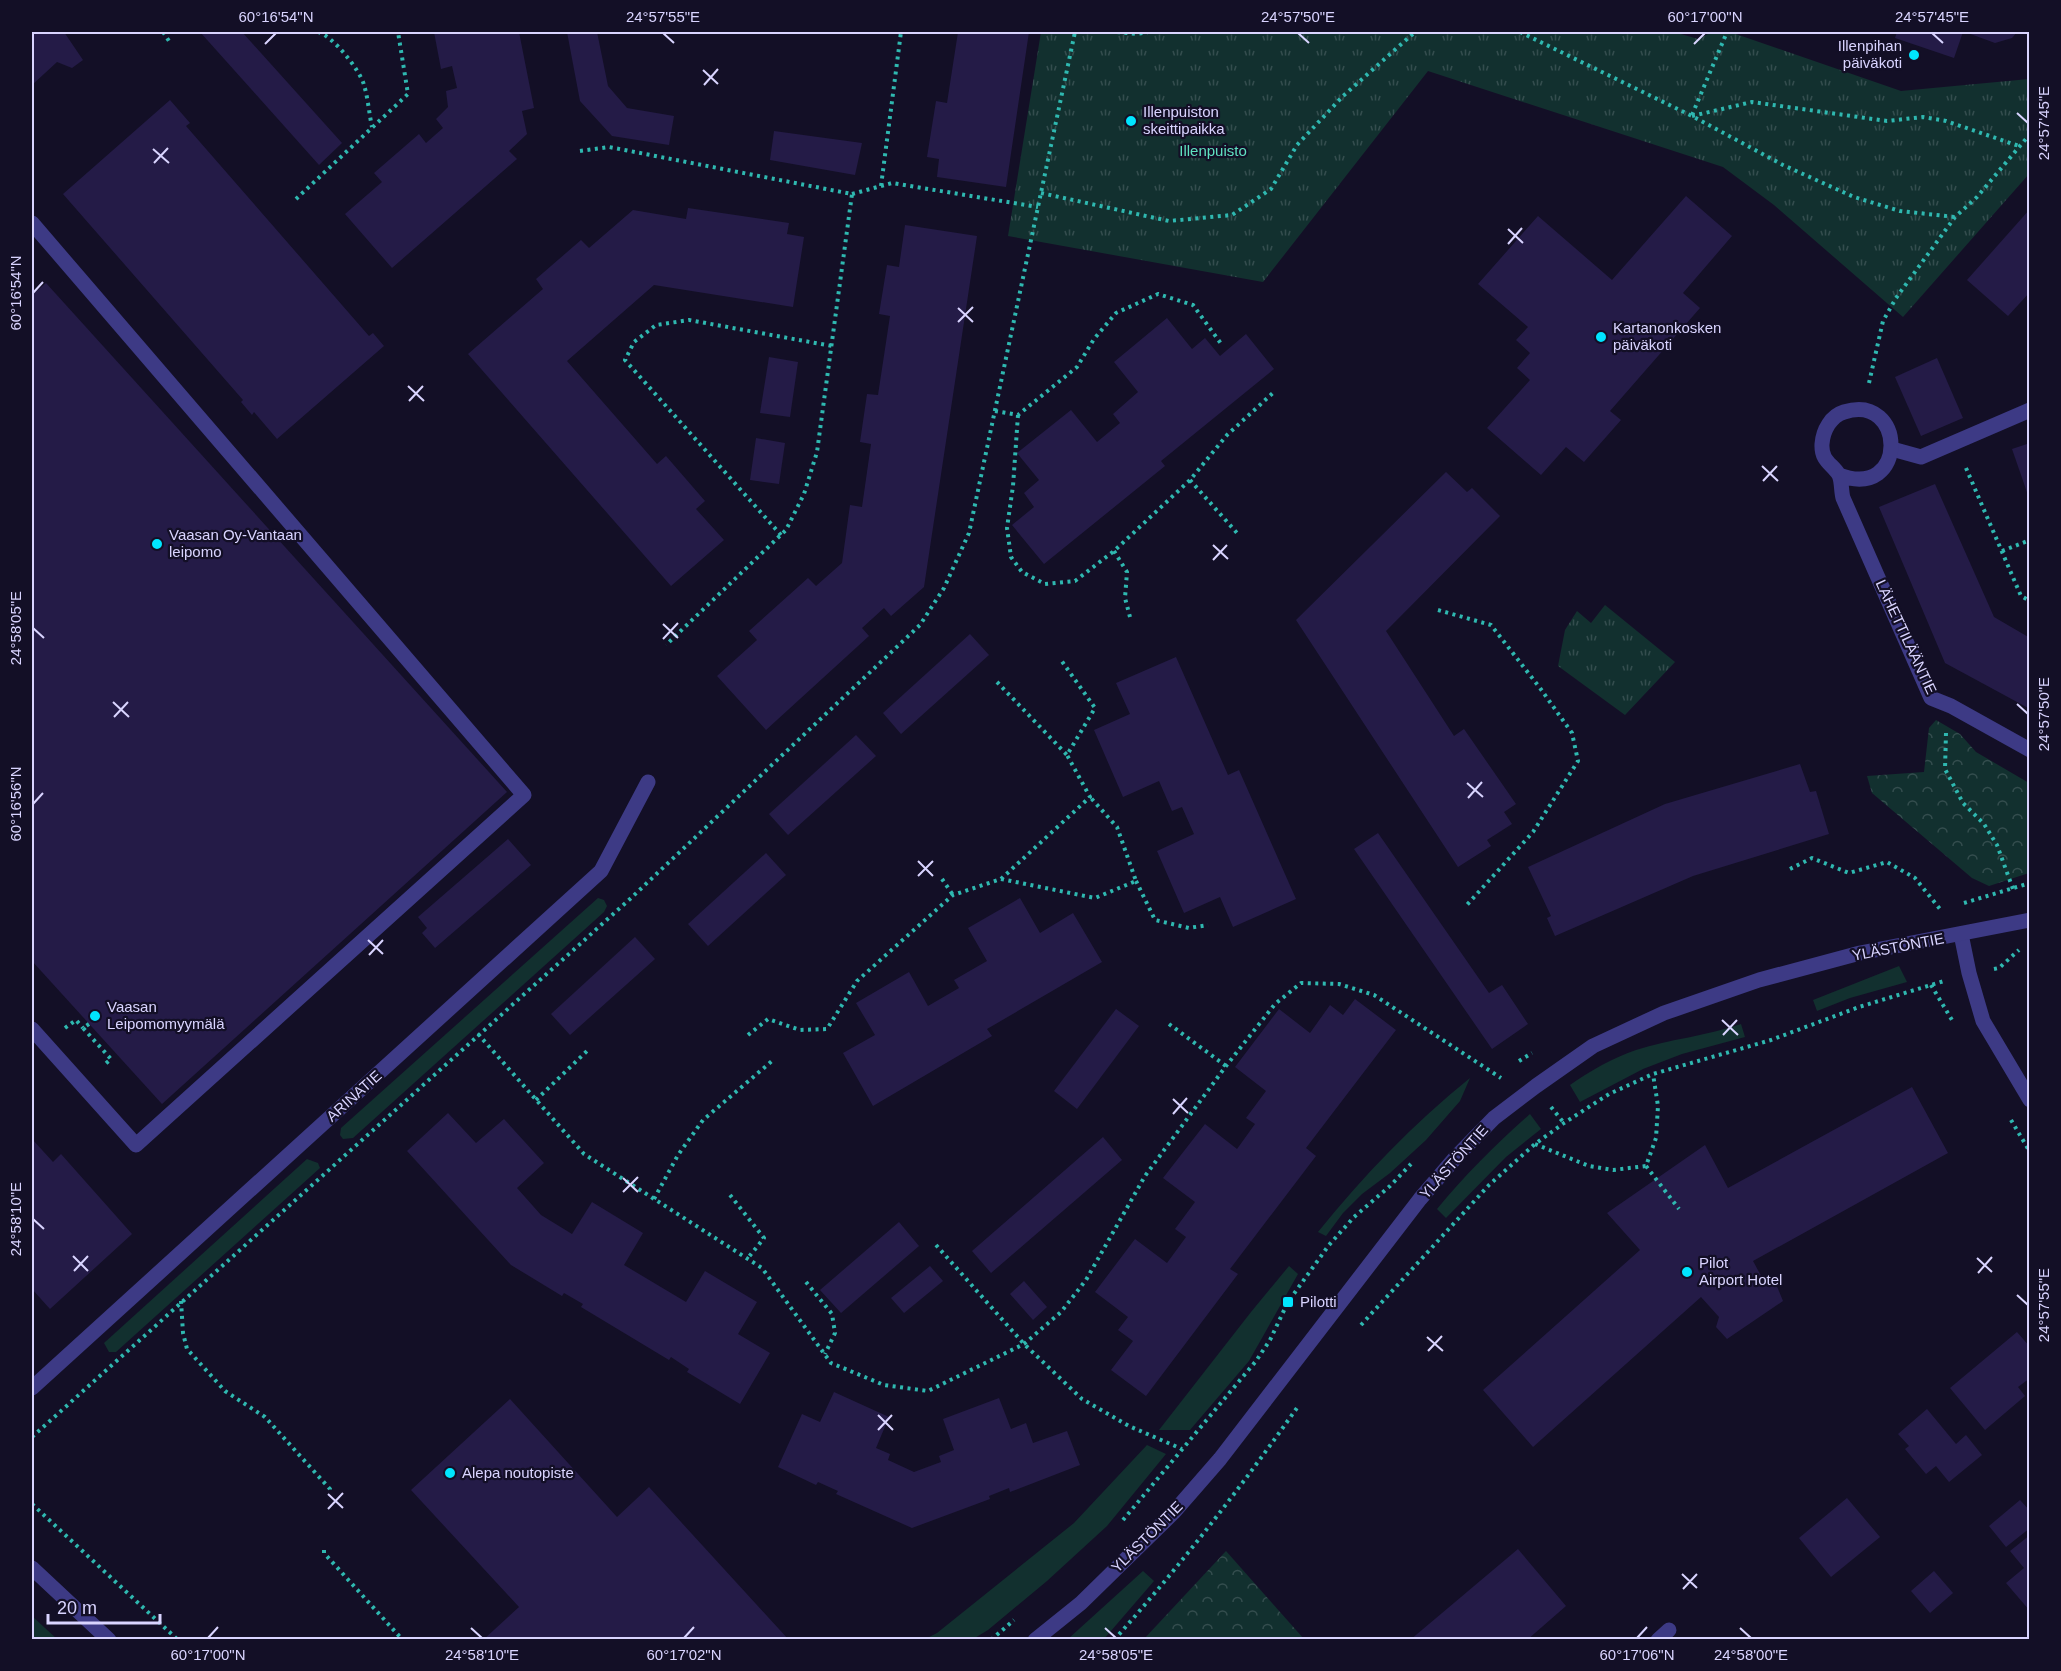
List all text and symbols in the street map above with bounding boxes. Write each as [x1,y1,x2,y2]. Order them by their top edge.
text: 60°16'54"N [238,8,314,25]
text: 24°57'55"E [626,8,700,25]
text: 24°57'50"E [1261,8,1335,25]
text: 60°17'00"N [1667,8,1743,25]
text: 24°57'45"E [1895,8,1969,25]
place label: Illenpihan päiväkoti [1838,37,1902,71]
marker: Illenpihan päiväkoti [1907,48,1921,62]
text: 24°57'45"E [2035,86,2052,160]
place label: Illenpuiston skeittipaikka [1143,103,1225,137]
marker: Illenpuiston skeittipaikka [1124,114,1138,128]
park label: Illenpuisto [1179,142,1247,159]
text: 60°16'54"N [7,255,24,331]
place label: Kartanonkosken päiväkoti [1613,319,1721,353]
marker: Kartanonkosken päiväkoti [1594,330,1608,344]
place label: Vaasan Oy-Vantaan leipomo [169,526,302,560]
marker: Vaasan Oy-Vantaan leipomo [150,537,164,551]
street label: LÄHETTILÄÄNTIE [1873,577,1940,697]
text: 24°58'05"E [7,591,24,665]
text: 24°57'50"E [2035,677,2052,751]
text: 60°16'56"N [7,766,24,842]
street label: YLÄSTÖNTIE [1850,929,1945,964]
place label: Vaasan Leipomomyymälä [107,998,225,1032]
marker: Vaasan Leipomomyymälä [88,1009,102,1023]
street label: ARINATIE [323,1067,385,1125]
street label: YLÄSTÖNTIE [1416,1121,1491,1202]
text: 24°58'10"E [7,1182,24,1256]
place label: Pilot Airport Hotel [1699,1254,1782,1288]
marker: Pilot Airport Hotel [1680,1265,1694,1279]
text: 24°57'55"E [2035,1268,2052,1342]
place label: Pilotti [1300,1293,1337,1310]
marker: Pilotti [1281,1295,1295,1309]
place label: Alepa noutopiste [462,1464,574,1481]
marker: Alepa noutopiste [443,1466,457,1480]
street label: YLÄSTÖNTIE [1108,1498,1186,1576]
scale bar [48,1587,160,1625]
text: 20 m [57,1598,97,1618]
text: 60°17'00"N [170,1646,246,1663]
text: 24°58'10"E [445,1646,519,1663]
text: 60°17'02"N [646,1646,722,1663]
text: 24°58'05"E [1079,1646,1153,1663]
text: 60°17'06"N [1599,1646,1675,1663]
text: 24°58'00"E [1714,1646,1788,1663]

